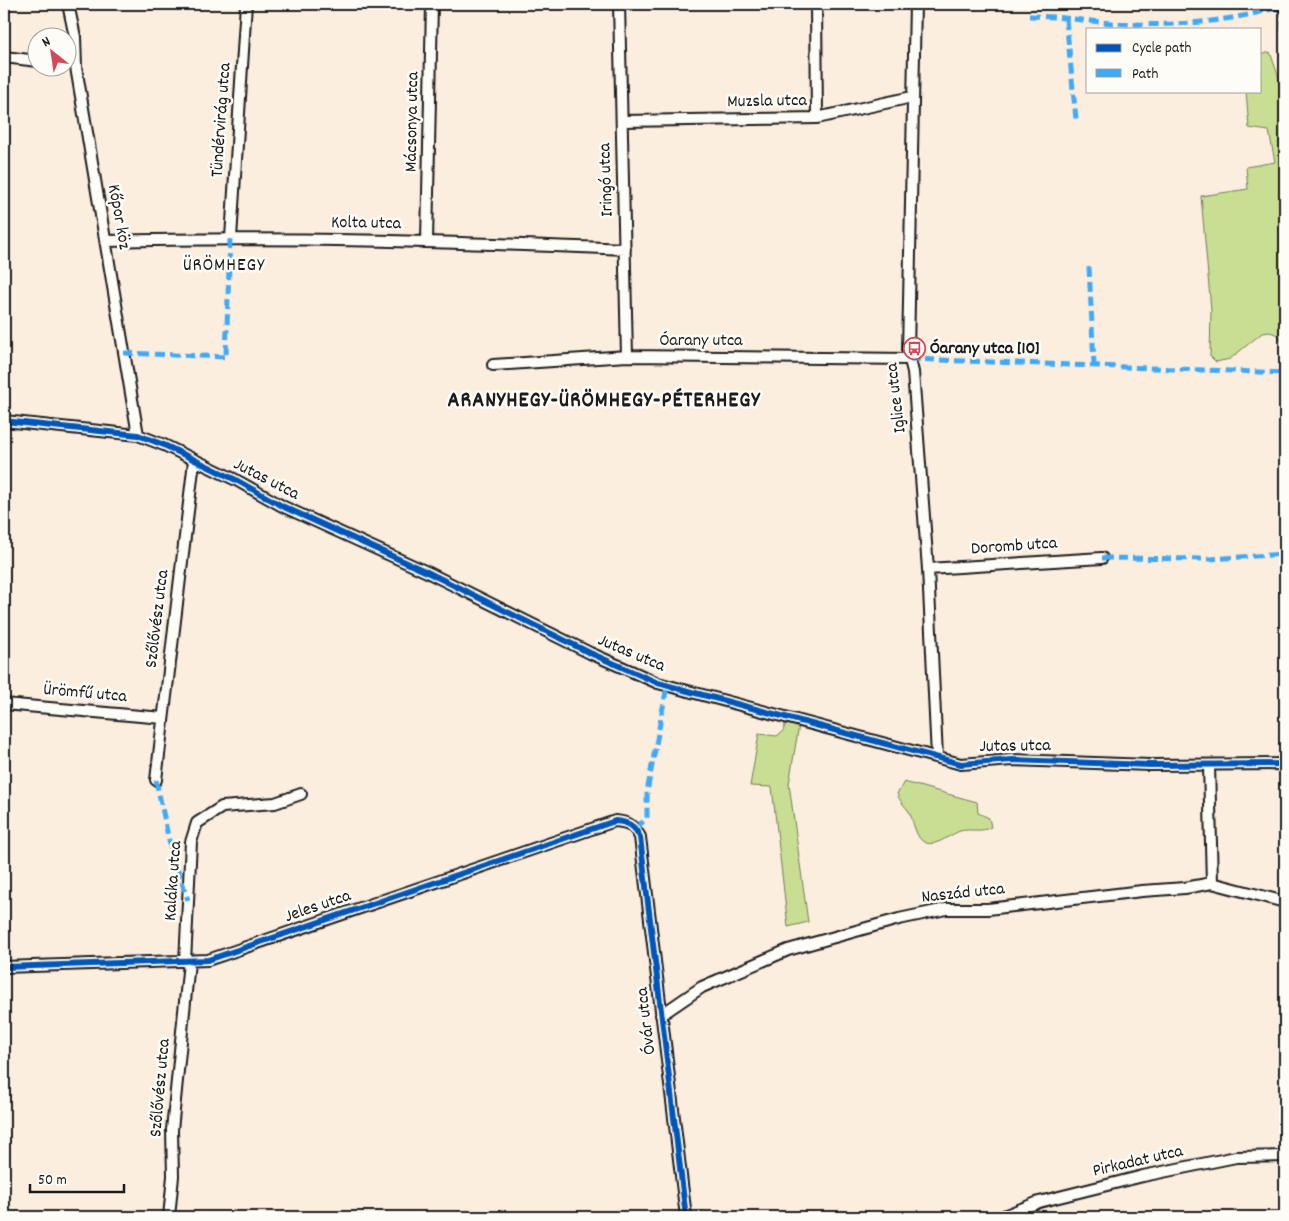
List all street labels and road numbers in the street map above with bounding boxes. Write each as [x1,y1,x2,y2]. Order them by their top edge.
street label: Tündérvirág utca [206,61,239,178]
street label: Mácsonya utca [400,71,426,173]
street label: Muzsla utca [727,89,808,115]
street label: Iringó utca [593,142,621,217]
street label: Kőpor köz [100,182,136,252]
street label: Kolta utca [331,211,402,237]
street label: Óarany utca [659,329,743,354]
street label: Iglice utca [880,361,914,434]
street label: Jutas utca [229,453,304,508]
street label: Doromb utca [970,531,1058,562]
street label: Szőlővész utca [140,568,177,670]
street label: Jutas utca [593,629,669,680]
street label: Ürömfű utca [42,678,128,710]
street label: Jutas utca [979,734,1051,760]
street label: Kaláka utca [159,840,189,922]
street label: Naszád utca [920,877,1006,911]
street label: Jeles utca [282,884,355,930]
street label: Óvár utca [630,986,663,1056]
street label: Szőlővész utca [144,1037,178,1138]
street label: Pirkadat utca [1091,1139,1186,1184]

